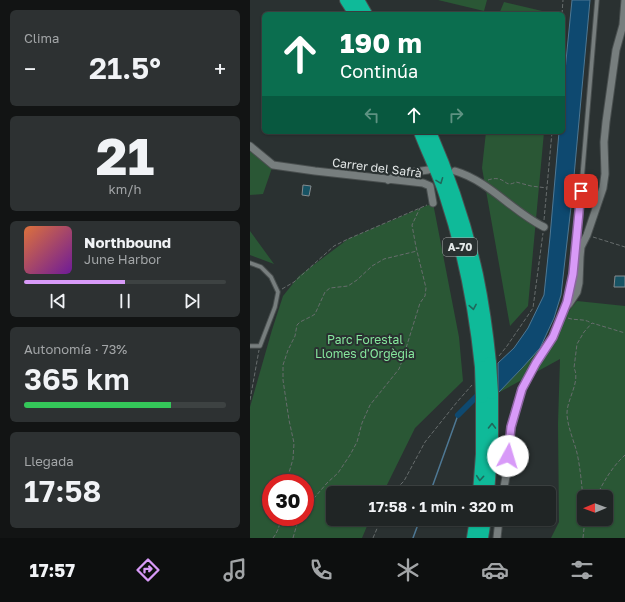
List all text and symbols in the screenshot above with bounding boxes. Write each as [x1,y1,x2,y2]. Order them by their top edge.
text: 190 m [340,26,422,59]
icon: ahead [274,28,326,80]
text: Clima [24,30,59,46]
text: 21.5° [89,50,161,86]
text: − [24,55,36,82]
text: + [214,55,226,82]
text: Continúa [340,60,418,82]
icon: left [361,104,383,126]
icon: ahead [403,104,425,126]
icon: right [445,104,467,126]
text: 21 [96,124,154,186]
street label: Carrer del Safrà [331,155,423,180]
pin [564,174,598,208]
one-way arrow [435,178,443,185]
icon: arrive [570,180,592,202]
text: km/h [108,181,142,197]
text: Northbound [84,233,171,251]
road number: A-70 [443,238,477,256]
text: June Harbor [84,251,161,267]
icon: previous [47,290,69,312]
icon: pause [114,290,136,312]
icon: next [181,290,203,312]
one-way arrow [468,303,477,310]
park label: Parc Forestal Llomes d'Orgègia [315,332,415,361]
text: Autonomía · 73% [24,341,127,357]
text: 365 km [24,361,130,397]
one-way arrow [488,423,497,429]
position arrow [487,435,529,477]
text: Llegada [24,453,74,469]
text: 17:58 [24,473,101,509]
speed limit sign: 30 [262,474,314,526]
one-way arrow [476,475,485,481]
north arrow [577,490,613,526]
map controls [577,490,613,526]
text: 17:58 · 1 min · 320 m [368,497,514,515]
icon: directions [134,556,162,584]
icon: music [221,556,249,584]
icon: phone [307,556,335,584]
icon: climate [394,556,422,584]
icon: car [481,556,509,584]
icon: filters [568,556,596,584]
text: 17:57 [29,559,75,581]

